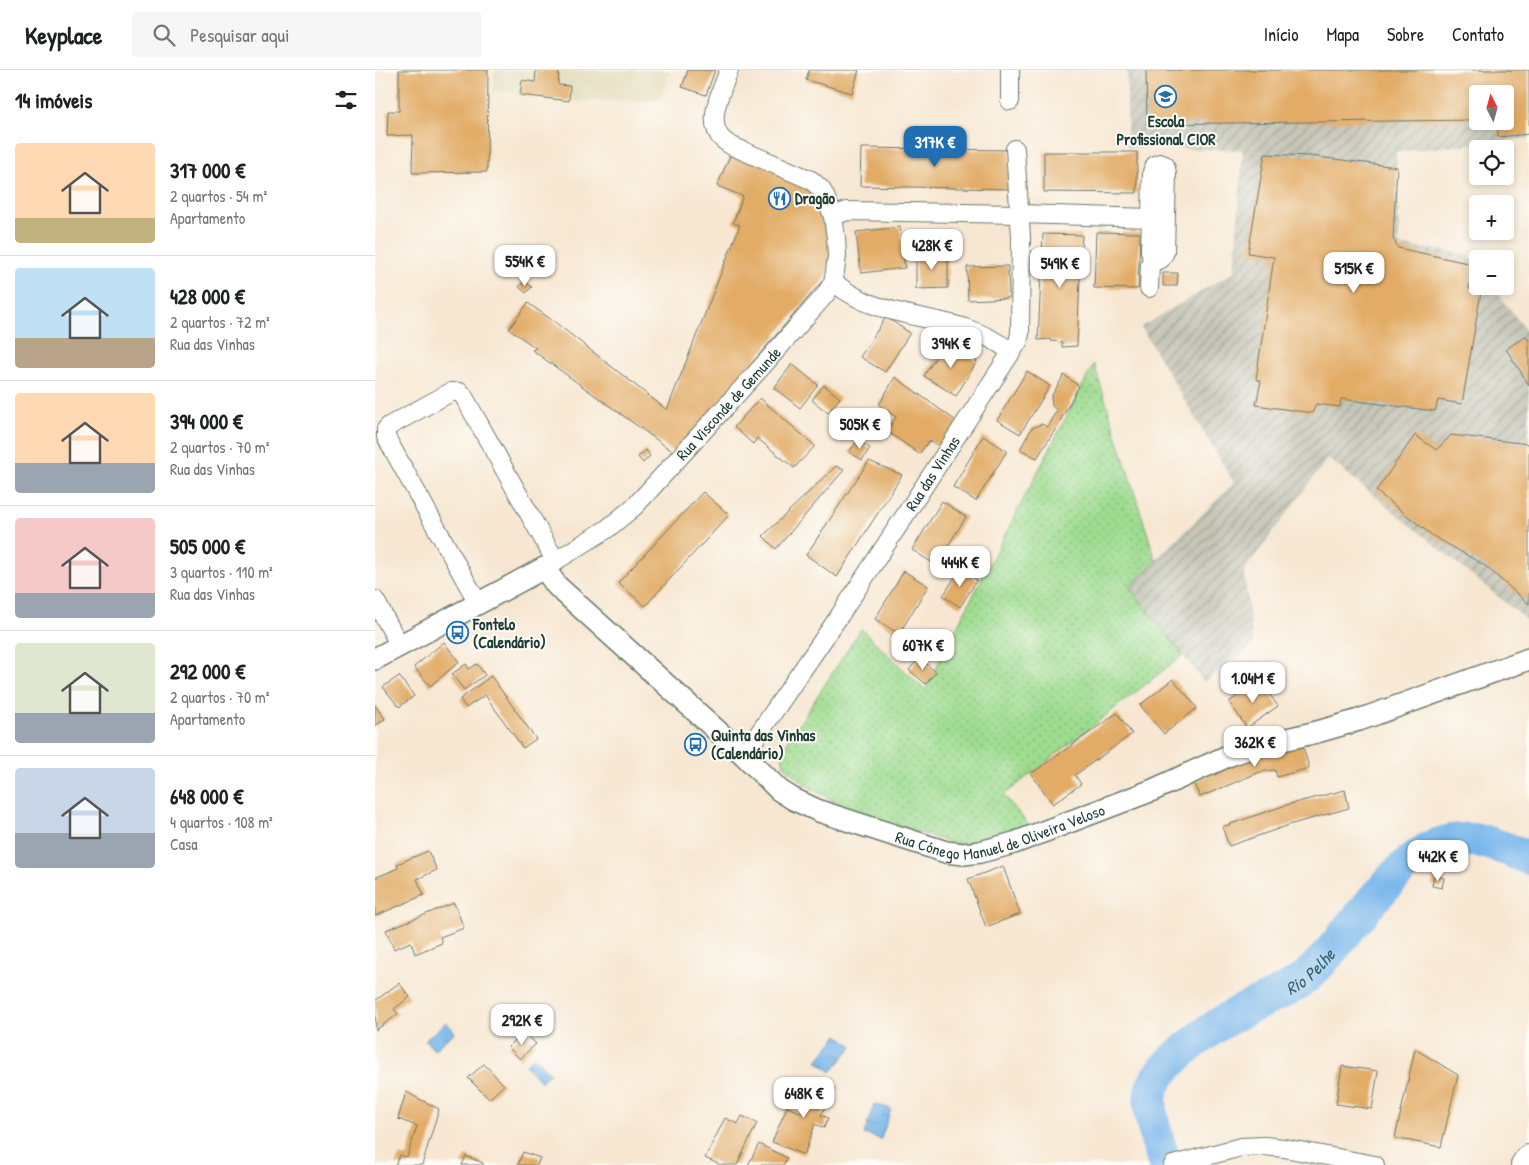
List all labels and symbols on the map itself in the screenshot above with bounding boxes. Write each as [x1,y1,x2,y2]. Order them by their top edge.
school or university icon: Escola Profissional CIOR [1154,85,1178,109]
north arrow [1469,85,1514,130]
place label: Escola Profissional CIOR [1116,110,1216,150]
pin: 317K € [894,126,976,168]
restaurant icon: Dragão [767,186,791,210]
place label: Dragão [795,187,835,210]
pin: 428K € [891,228,973,271]
pin: 554K € [484,244,566,287]
pin: 549K € [1019,246,1101,289]
pin: 515K € [1313,252,1395,294]
pin: 394K € [910,326,992,369]
street label: Rua Visconde de Gemunde [671,342,786,465]
pin: 505K € [819,408,901,450]
street label: Rua das Vinhas [900,432,965,515]
pin: 444K € [919,546,1001,588]
place label: Fontelo (Calendário) [472,613,546,653]
bus stop icon: Fontelo (Calendário) [445,621,469,645]
pin: 607K € [882,628,964,671]
pin: 1.04M € [1207,662,1299,704]
place label: Quinta das Vinhas (Calendário) [711,724,816,764]
pin: 362K € [1214,726,1296,768]
bus stop icon: Quinta das Vinhas (Calendário) [683,732,707,756]
street label: Rua Cónego Manuel de Oliveira Veloso [893,798,1108,865]
pin: 442K € [1397,840,1479,882]
water label: Rio Pelhe [1280,942,1341,1000]
pin: 292K € [481,1004,563,1046]
pin: 648K € [763,1076,845,1119]

